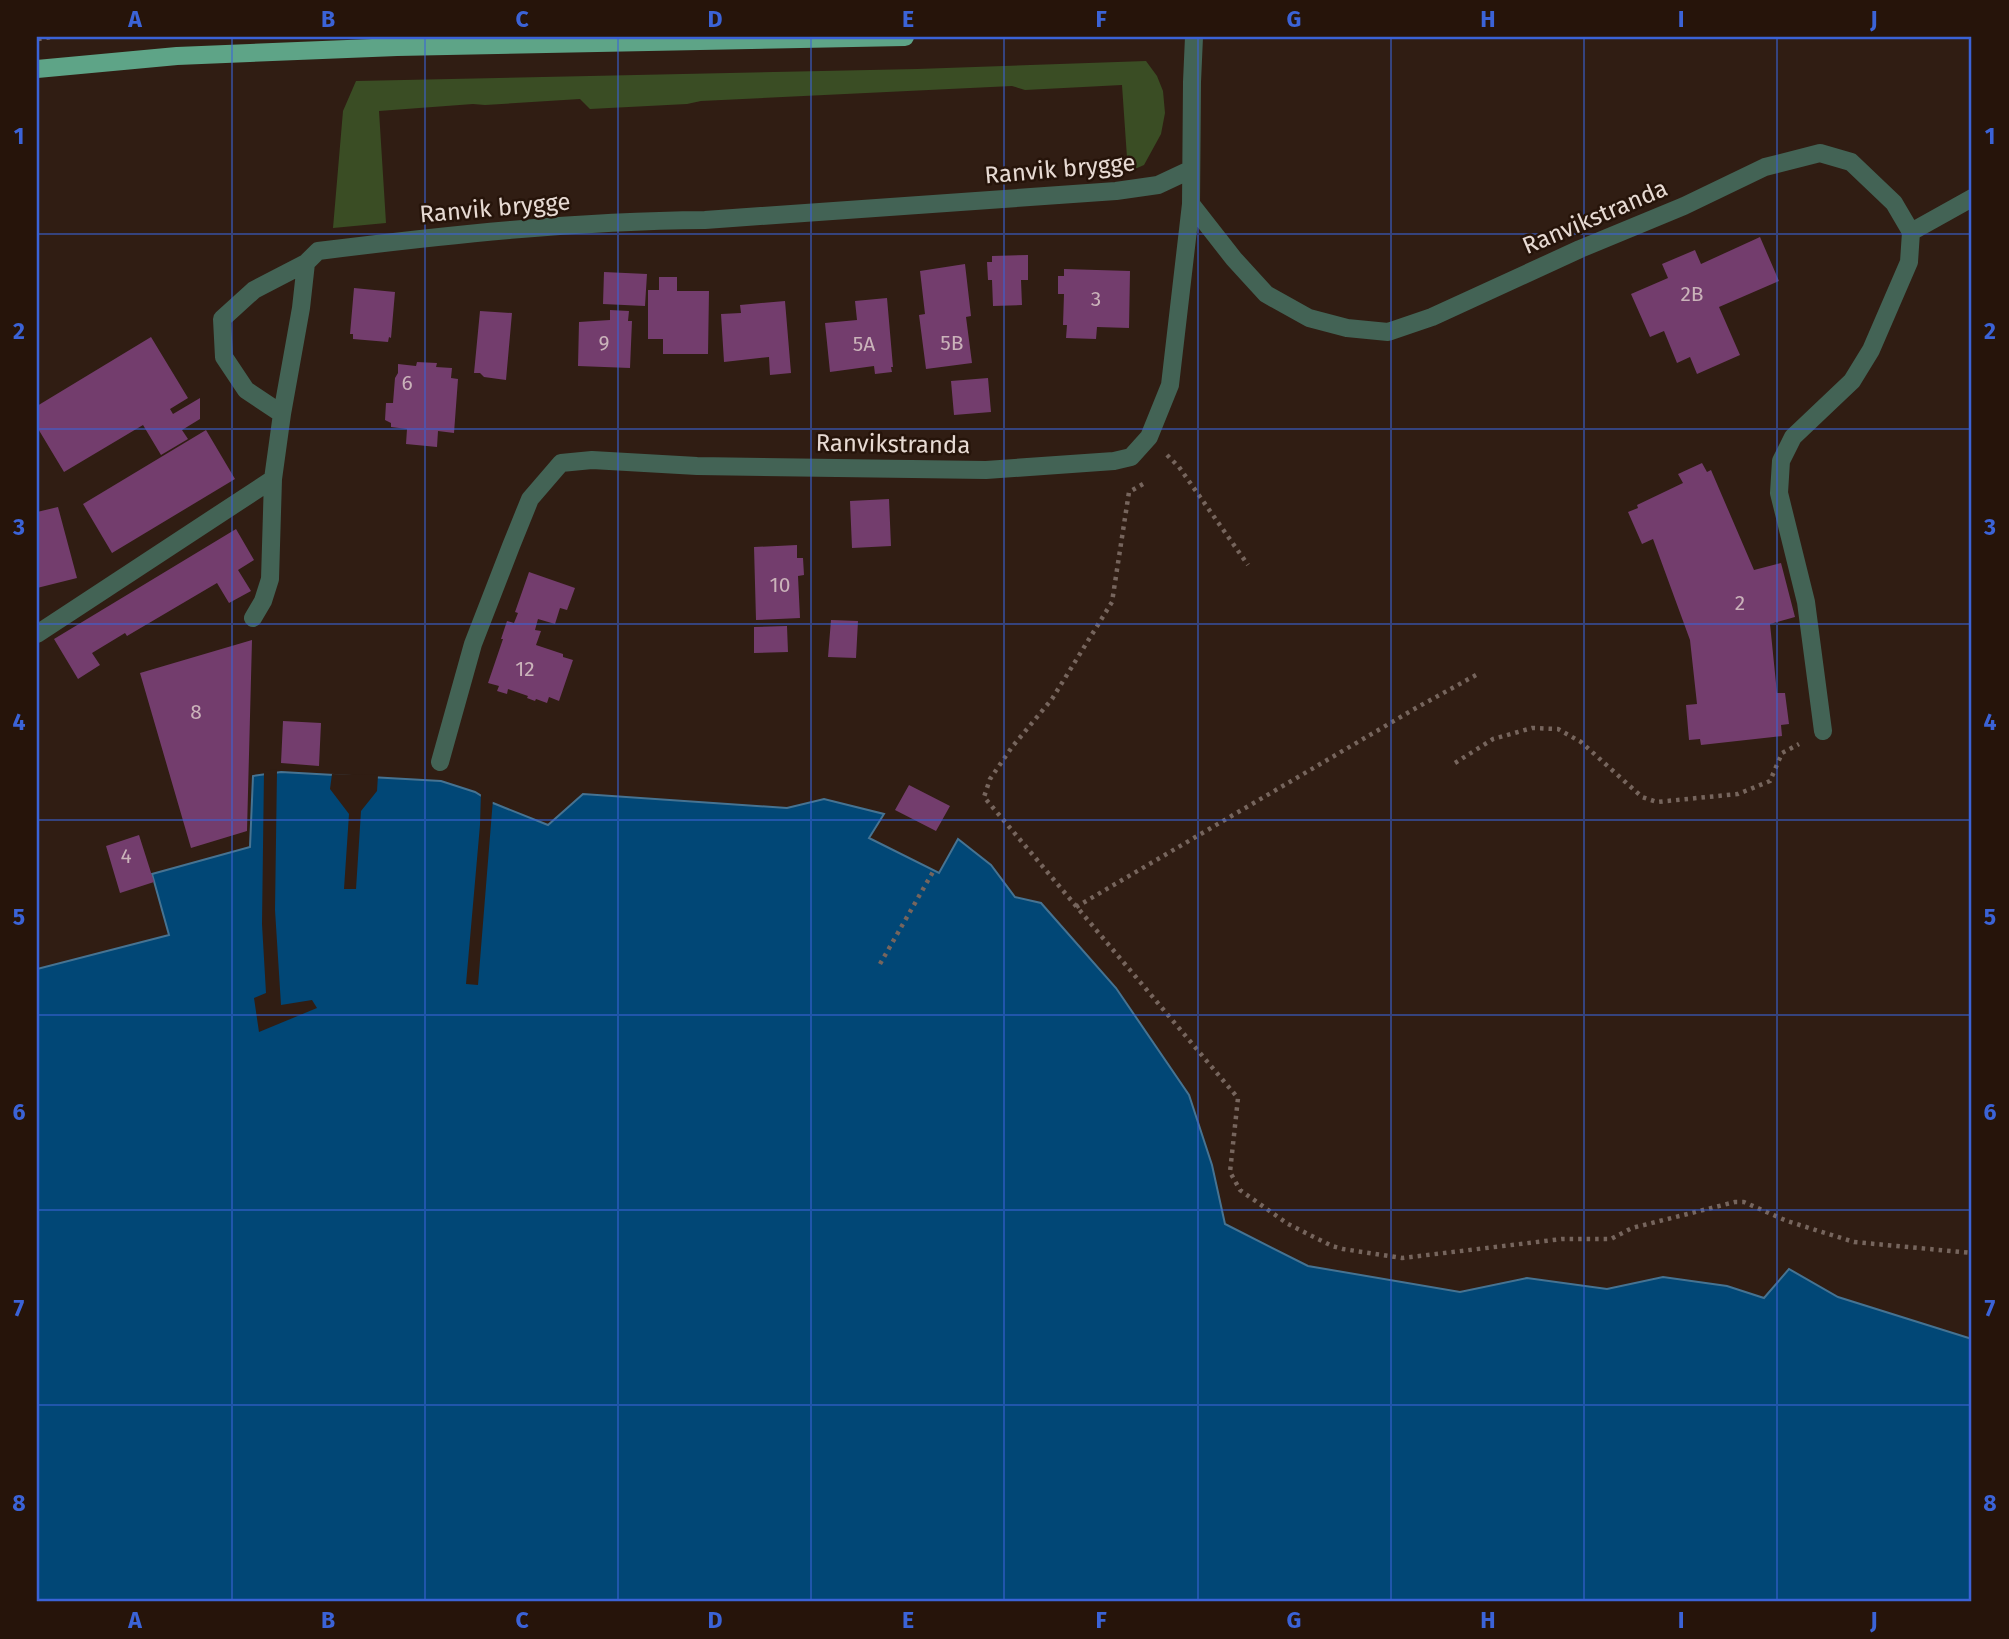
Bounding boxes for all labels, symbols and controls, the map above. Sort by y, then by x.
text: A [127,5,142,33]
text: B [321,5,335,33]
text: C [515,5,529,33]
text: D [708,5,723,33]
text: E [902,5,914,33]
text: F [1095,5,1107,33]
text: G [1287,5,1301,33]
text: H [1480,5,1496,33]
text: I [1678,5,1684,33]
text: J [1869,5,1878,33]
text: 1 [14,122,24,150]
text: 1 [1985,122,1995,150]
street label: Ranvik brygge [983,148,1137,190]
street label: Ranvikstranda [1518,174,1672,260]
street label: Ranvik brygge [418,187,572,229]
house number: 2B [1680,281,1704,307]
house number: 3 [1091,286,1101,312]
text: 2 [13,317,25,345]
text: 2 [1984,317,1996,345]
house number: 9 [598,330,610,356]
house number: 5B [940,330,964,356]
house number: 5A [853,331,875,357]
house number: 6 [401,370,413,396]
street label: Ranvikstranda [815,429,971,459]
text: 3 [12,513,25,541]
text: 3 [1983,513,1996,541]
house number: 10 [770,572,790,598]
house number: 2 [1735,590,1745,616]
house number: 12 [515,656,535,682]
house number: 8 [190,699,202,725]
text: 4 [13,708,26,736]
text: 4 [1984,708,1997,736]
house number: 4 [120,843,132,869]
text: 5 [13,903,25,931]
text: 5 [1984,903,1996,931]
text: 6 [13,1098,26,1126]
text: 6 [1984,1098,1997,1126]
text: 7 [14,1294,25,1322]
text: 7 [1985,1294,1996,1322]
text: 8 [12,1489,26,1517]
text: 8 [1983,1489,1997,1517]
text: A [127,1606,142,1634]
text: B [321,1606,335,1634]
text: C [515,1606,529,1634]
text: D [708,1606,723,1634]
text: E [902,1606,914,1634]
text: F [1095,1606,1107,1634]
text: G [1287,1606,1301,1634]
text: H [1480,1606,1496,1634]
text: I [1678,1606,1684,1634]
text: J [1869,1606,1878,1634]

